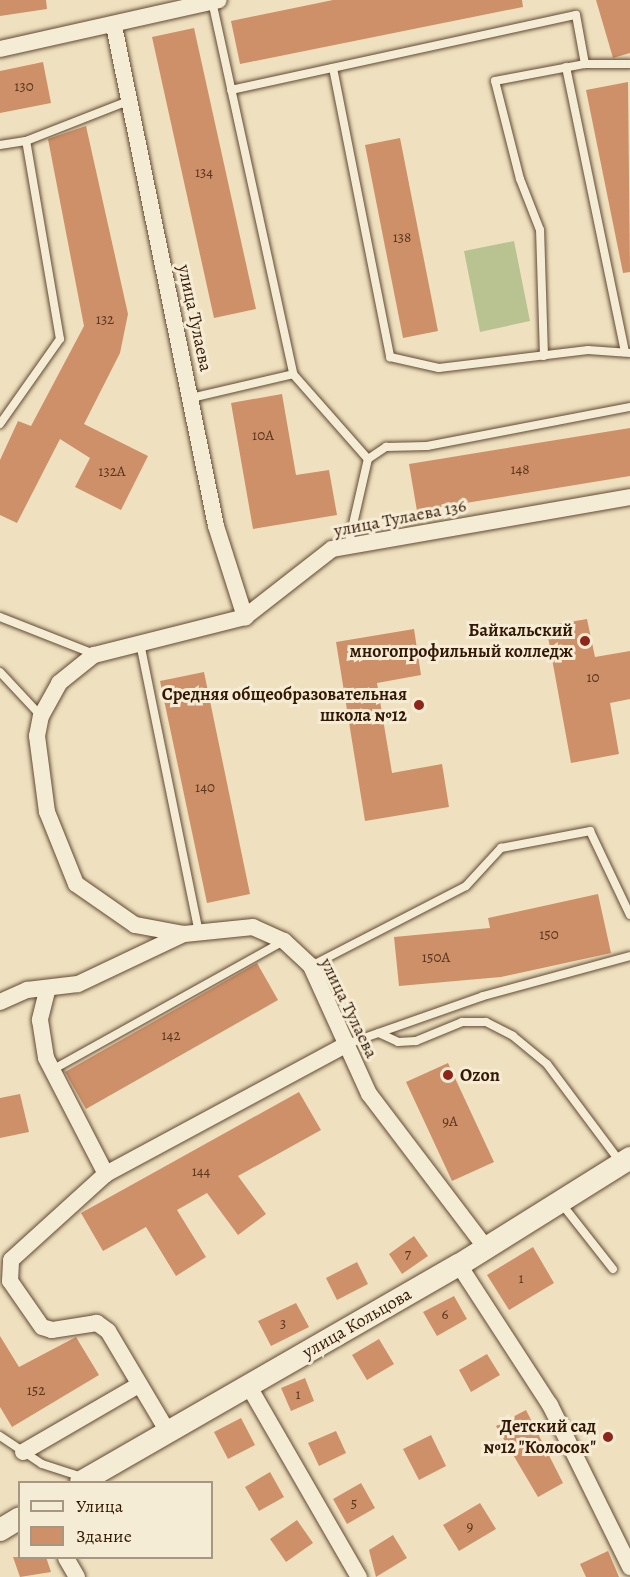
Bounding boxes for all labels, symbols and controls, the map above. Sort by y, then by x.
house number: 130 [14,78,34,96]
house number: 134 [195,164,213,182]
house number: 138 [393,229,411,247]
street label: улица Тулаева [173,262,217,374]
house number: 132 [96,311,114,329]
house number: 10А [252,427,274,445]
house number: 148 [510,461,530,479]
house number: 132А [98,463,126,481]
street label: улица Тулаева 136 [332,495,468,541]
place label: Байкальский многопрофильный колледж [350,620,573,662]
marker: Байкальский многопрофильный колледж [578,634,592,648]
house number: 10 [586,669,600,687]
place label: Средняя общеобразовательная школа №12 [162,684,407,726]
marker: Средняя общеобразовательная школа №12 [412,698,426,712]
house number: 140 [195,779,215,797]
house number: 150 [539,926,559,944]
house number: 150А [422,949,450,967]
street label: улица Тулаева [315,954,383,1062]
house number: 142 [161,1027,181,1045]
place label: Ozon [460,1064,500,1086]
marker: Ozon [441,1068,455,1082]
house number: 9А [442,1113,458,1131]
house number: 144 [192,1163,210,1181]
house number: 7 [405,1246,411,1264]
house number: 1 [518,1270,524,1288]
street label: улица Кольцова [299,1283,415,1363]
house number: 6 [442,1306,448,1324]
house number: 3 [280,1315,286,1333]
house number: 152 [27,1382,45,1400]
house number: 1 [295,1386,301,1404]
place label: Детский сад №12 "Колосок" [483,1416,596,1458]
marker: Детский сад №12 "Колосок" [601,1430,615,1444]
legend [18,1481,213,1559]
text: Улица [76,1494,123,1518]
house number: 5 [351,1495,357,1513]
house number: 9 [467,1518,473,1536]
text: Здание [76,1524,132,1548]

